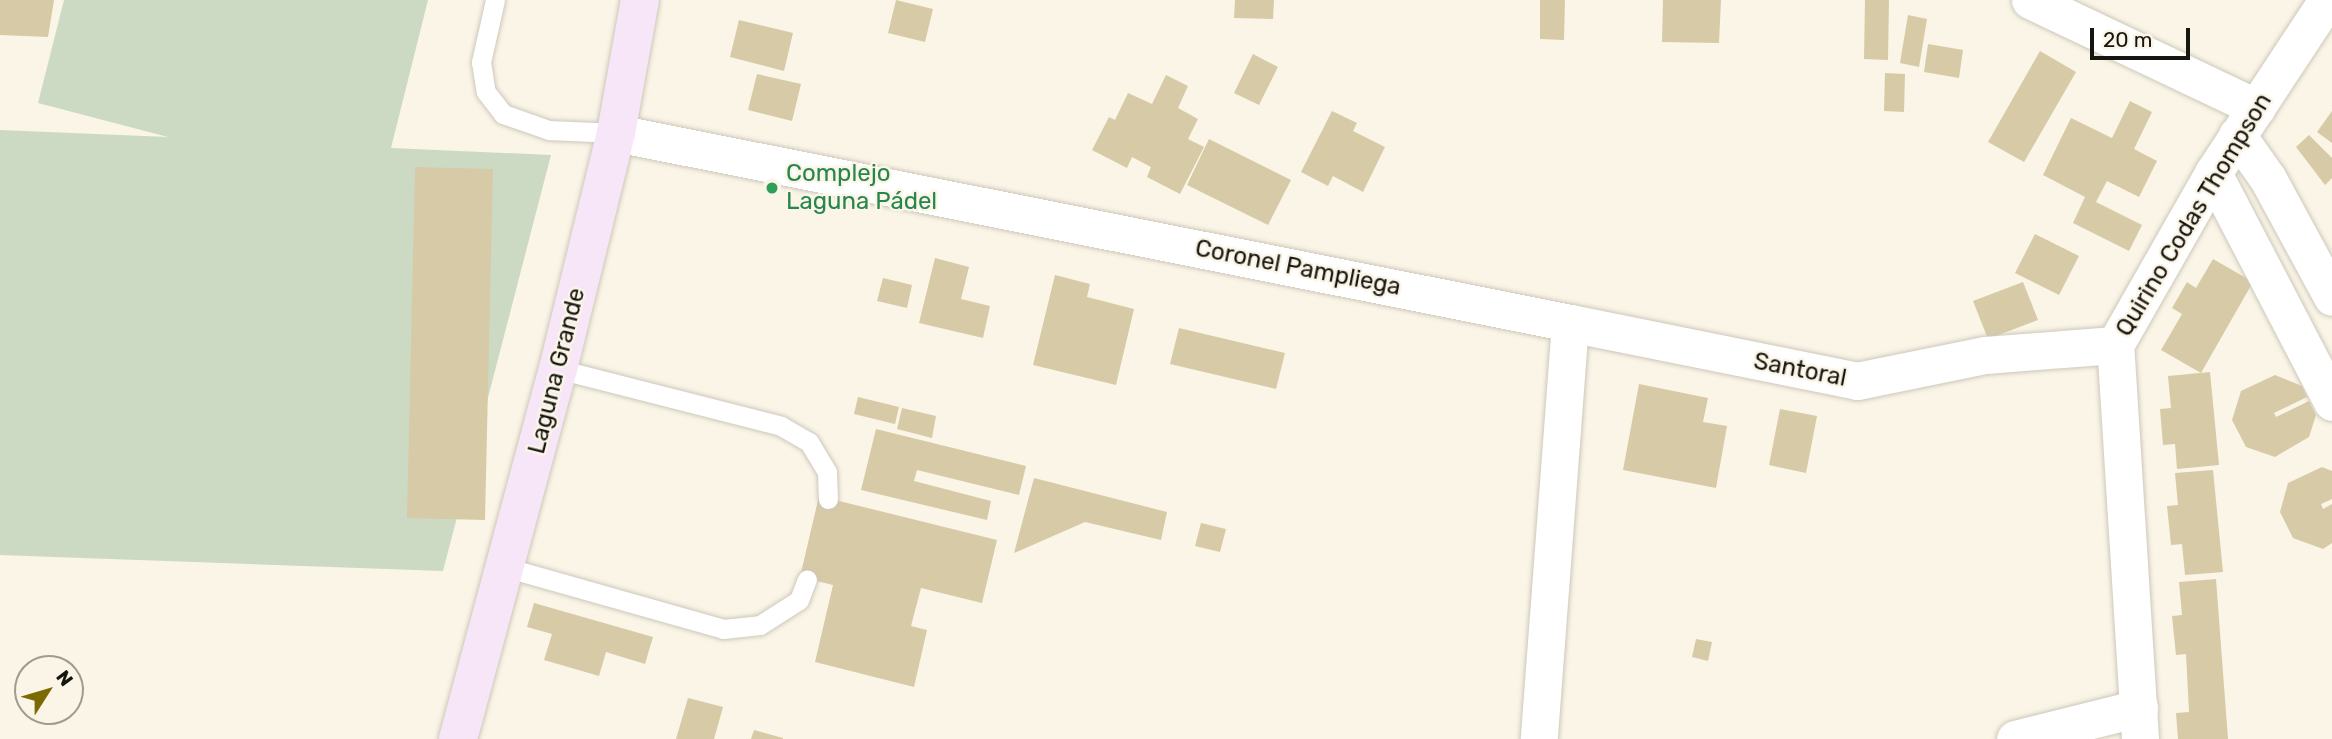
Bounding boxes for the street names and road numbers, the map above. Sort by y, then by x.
street label: Quirino Codas Thompson [2110,88,2278,342]
street label: Coronel Pampliega [1193,234,1403,302]
street label: Laguna Grande [522,285,592,457]
street label: Santoral [1751,347,1849,393]

